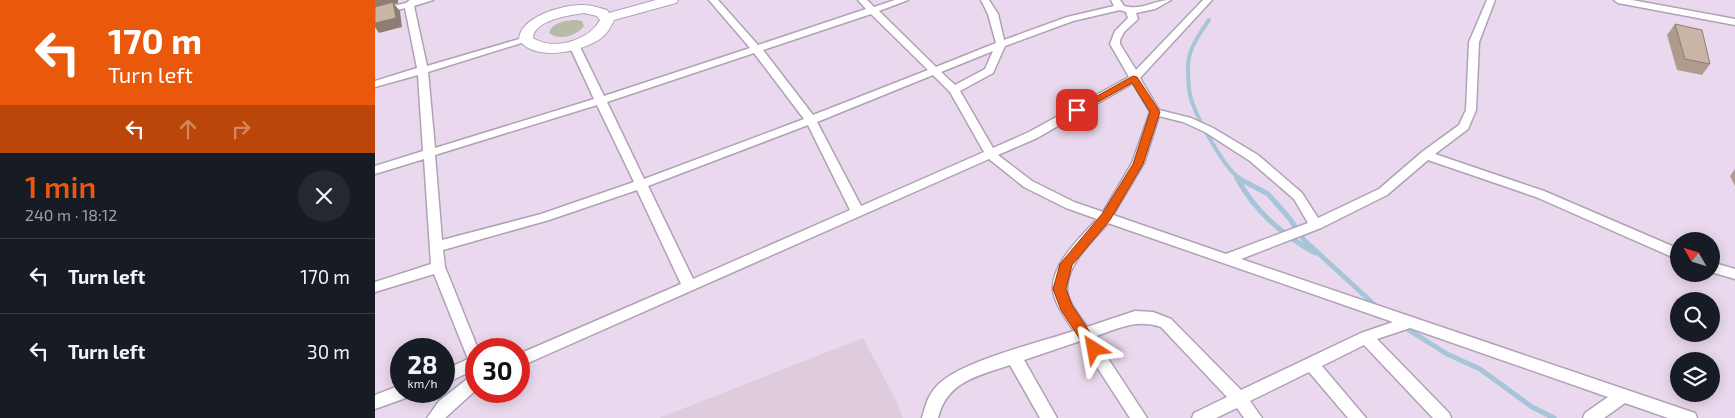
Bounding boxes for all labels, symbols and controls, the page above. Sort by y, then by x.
text: 170 m [108,19,202,61]
icon: left [25,20,90,85]
text: Turn left [108,61,193,87]
pin [1056,89,1098,131]
icon: arrive [1063,96,1091,124]
icon: left [121,115,149,143]
icon: ahead [174,115,202,143]
icon: right [227,115,255,143]
text: 1 min [25,168,96,204]
button: close [298,170,350,222]
text: 240 m · 18:12 [25,205,117,224]
north arrow [1670,232,1720,282]
map controls [1670,232,1720,402]
icon: left [25,262,53,290]
text: Turn left [68,265,145,288]
text: 170 m [300,265,350,288]
button: search [1670,292,1720,342]
position arrow [1067,322,1119,374]
icon: left [25,337,53,365]
speed limit sign: 30 [465,338,530,403]
text: Turn left [68,340,145,363]
text: 30 m [307,340,350,363]
text: 28 [407,349,438,379]
button: layers [1670,352,1720,402]
text: km/h [408,376,437,390]

